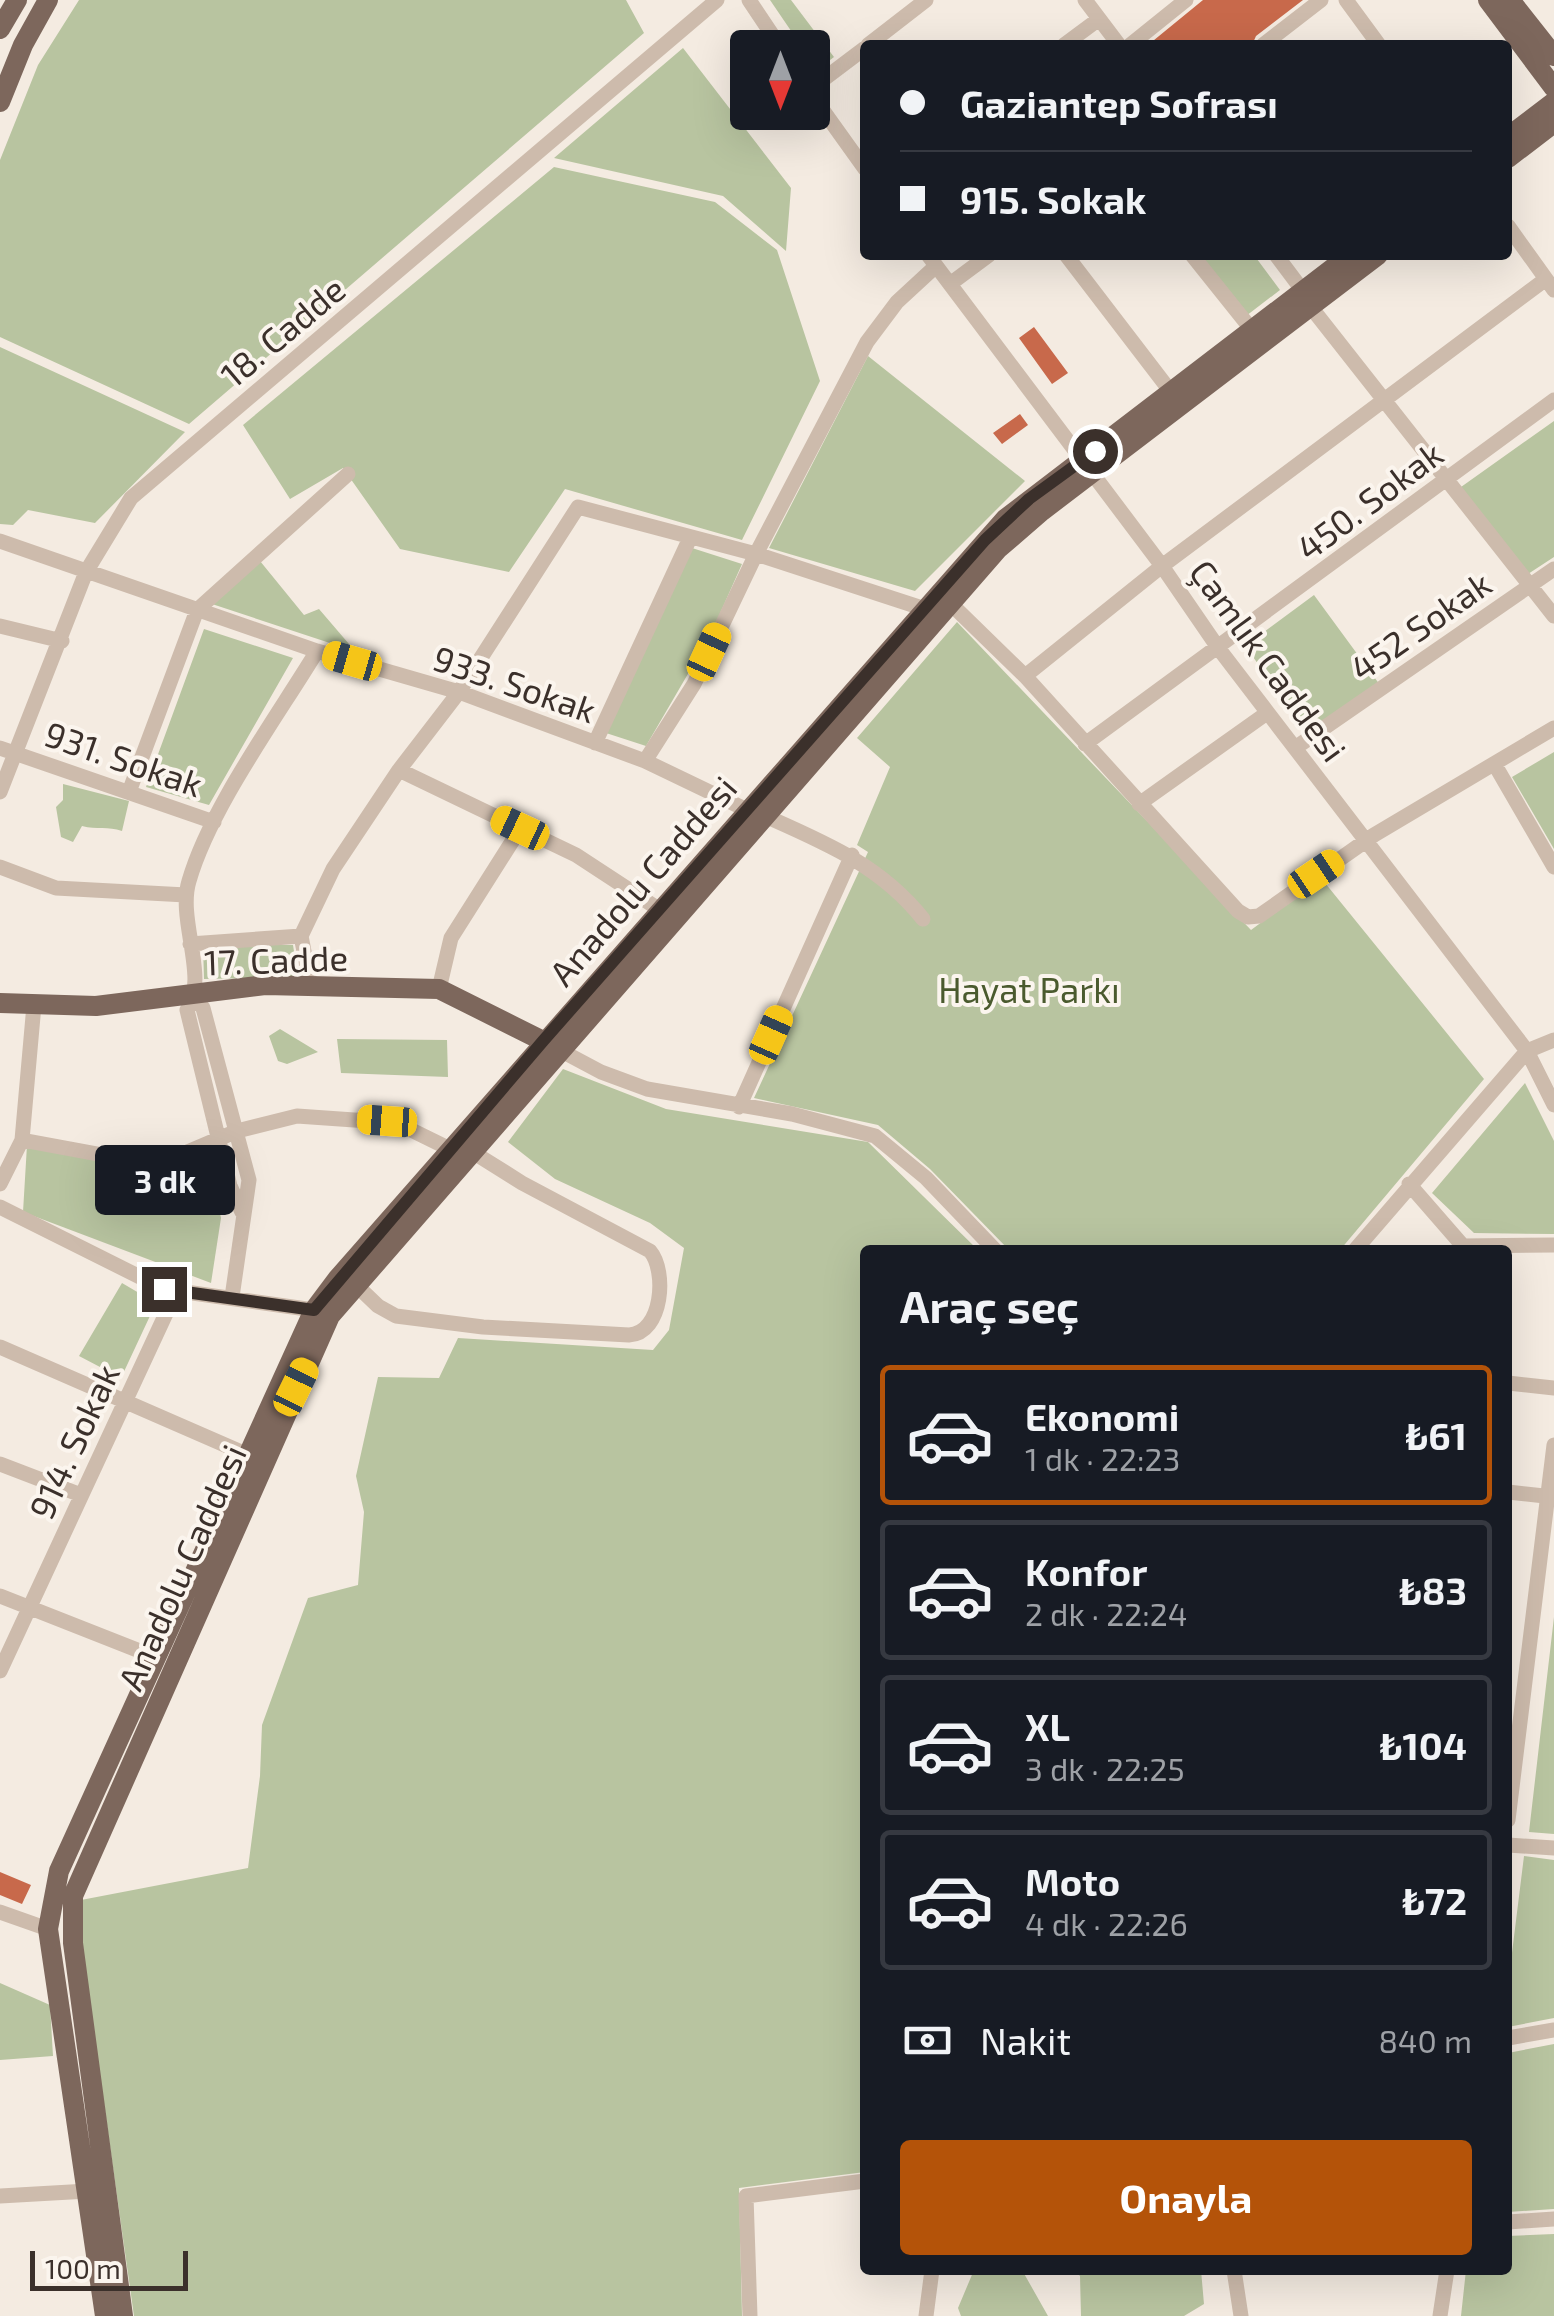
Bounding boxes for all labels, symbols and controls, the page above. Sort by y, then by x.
north arrow [730,30,830,130]
map controls [730,30,830,130]
text: Gaziantep Sofrası [960,80,1278,126]
text: 915. Sokak [960,176,1146,222]
street label: 18. Cadde [211,267,353,395]
route start [1073,429,1118,474]
street label: 450. Sokak [1288,431,1450,568]
street label: Çamlık Caddesi [1180,551,1356,770]
street label: 452 Sokak [1342,561,1499,689]
car [683,618,735,686]
street label: 933. Sokak [428,636,602,730]
car [319,638,385,684]
street label: 931. Sokak [40,712,208,805]
street label: Anadolu Caddesi [540,767,744,993]
car [486,802,554,854]
car [1283,845,1349,903]
street label: 17. Cadde [203,935,349,983]
park label: Hayat Parkı [938,968,1120,1010]
car [745,1001,797,1069]
car [356,1104,418,1138]
callout: 3 dk [94,1144,234,1214]
text: 3 dk [134,1161,196,1199]
route end [142,1267,187,1312]
text: Araç seç [900,1278,1079,1332]
car [269,1353,323,1421]
street label: 914. Sokak [19,1357,127,1525]
icon: car [905,1390,995,1480]
text: Ekonomi [1025,1393,1179,1439]
text: ₺61 [1406,1412,1467,1458]
street label: Anadolu Caddesi [108,1438,254,1696]
text: 1 dk · 22:23 [1025,1439,1180,1477]
icon: car [905,1545,995,1635]
text: Konfor [1025,1548,1147,1594]
text: ₺83 [1399,1567,1467,1613]
text: 2 dk · 22:24 [1025,1594,1187,1632]
icon: car [905,1700,995,1790]
text: XL [1025,1703,1070,1749]
text: ₺104 [1380,1722,1467,1768]
text: 3 dk · 22:25 [1025,1749,1185,1787]
icon: car [905,1855,995,1945]
text: Moto [1025,1858,1120,1904]
text: ₺72 [1402,1877,1467,1923]
text: 4 dk · 22:26 [1025,1904,1188,1942]
icon: cash [900,2013,955,2068]
text: Nakit [980,2017,1071,2063]
text: 840 m [1378,2021,1472,2059]
button: Onayla [900,2140,1472,2255]
scale bar [30,2246,188,2290]
text: 100 m [45,2251,121,2285]

